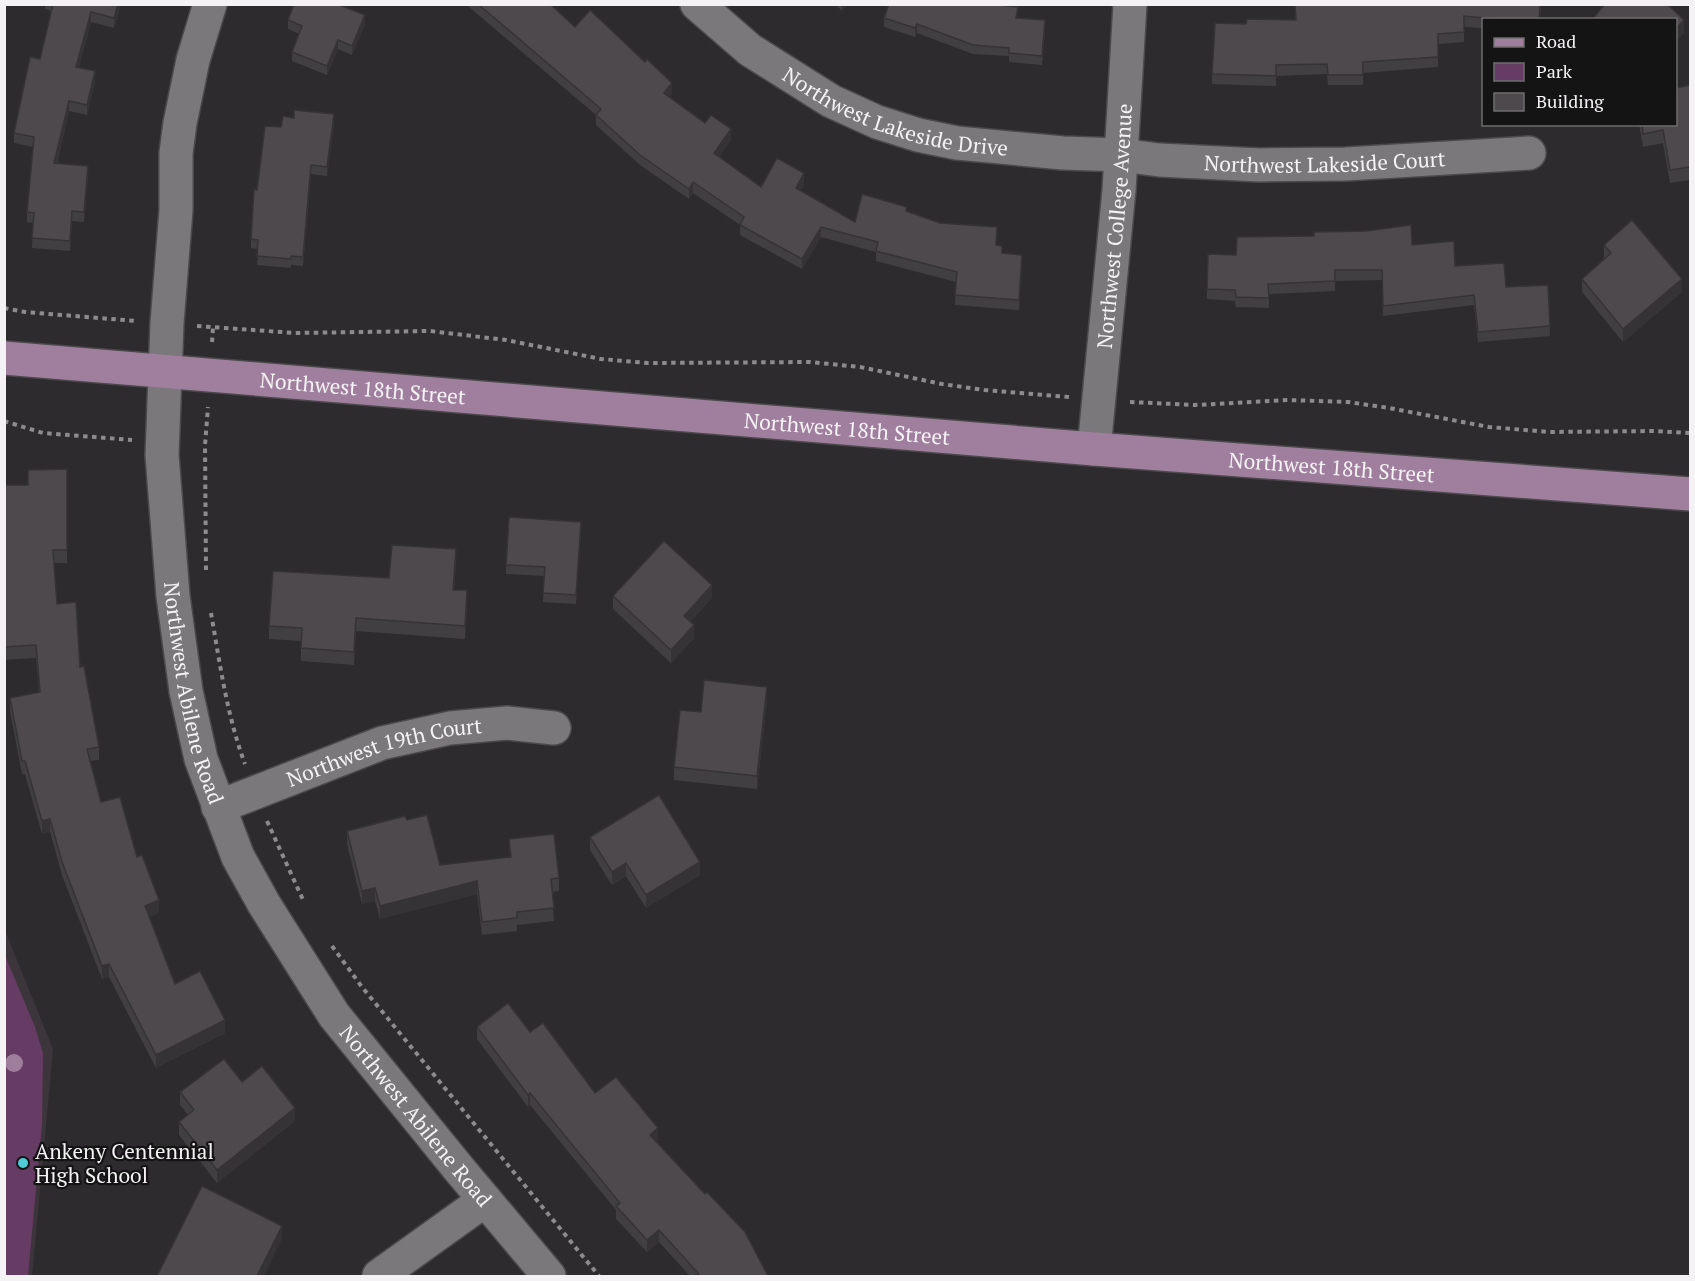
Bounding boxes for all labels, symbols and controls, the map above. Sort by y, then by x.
legend [1482,18,1677,126]
text: Road [1536,29,1576,53]
text: Park [1536,59,1573,83]
street label: Northwest Lakeside Drive [777,60,1009,162]
text: Building [1536,89,1604,113]
street label: Northwest College Avenue [1090,103,1138,350]
street label: Northwest Lakeside Court [1203,144,1446,179]
street label: Northwest 18th Street [259,365,467,411]
street label: Northwest 18th Street [743,406,951,451]
street label: Northwest 18th Street [1227,445,1436,489]
street label: Northwest Abilene Road [158,581,231,808]
street label: Northwest 19th Court [282,711,483,793]
street label: Northwest Abilene Road [334,1019,499,1212]
place label: Ankeny Centennial High School [35,1137,214,1189]
marker: Ankeny Centennial High School [16,1156,30,1170]

